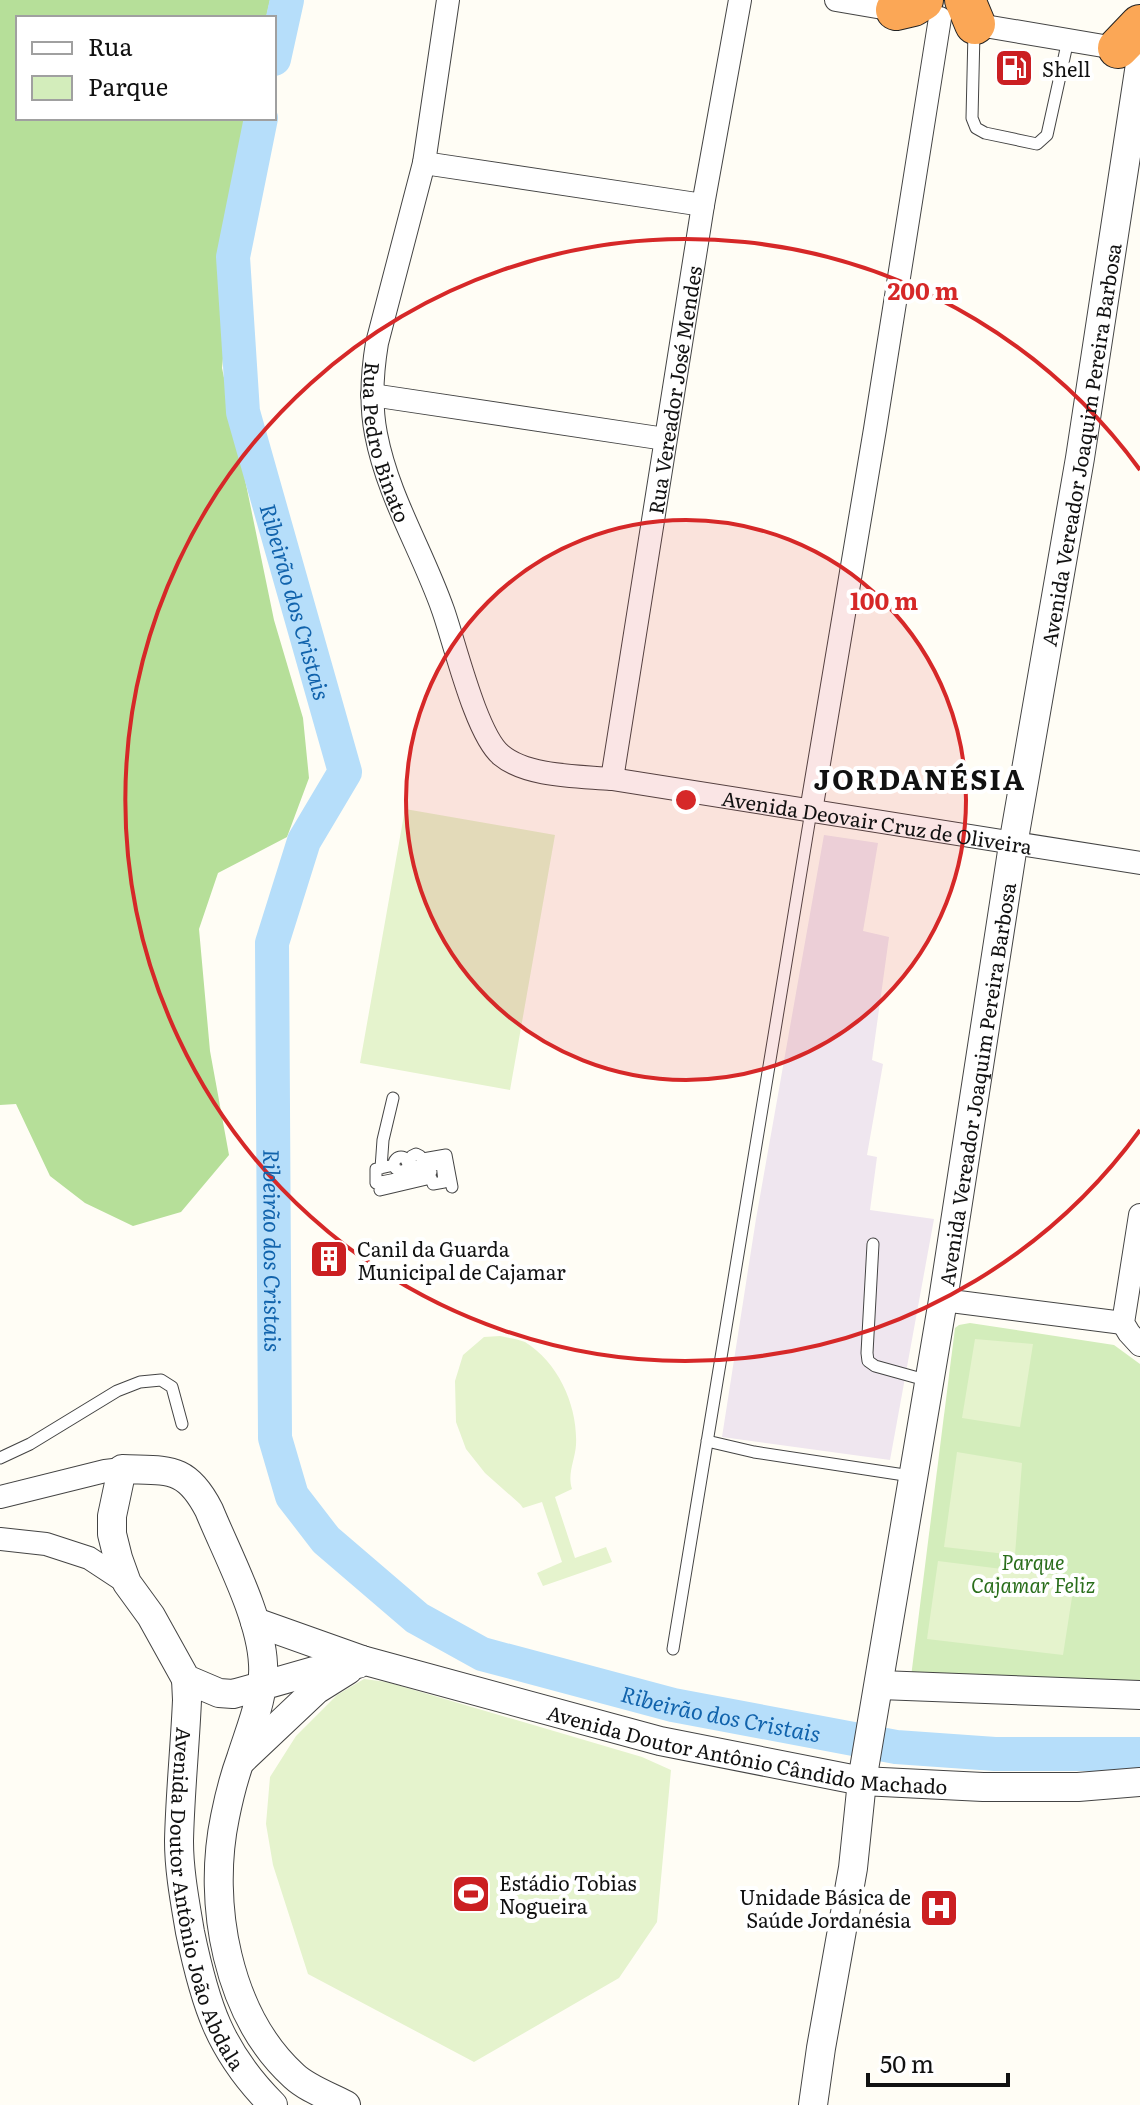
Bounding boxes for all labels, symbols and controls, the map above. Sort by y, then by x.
legend [16,16,276,120]
text: Rua [88,28,133,63]
fuel station icon: Shell [993,47,1035,89]
place label: Shell [1042,53,1091,83]
text: Parque [88,68,168,103]
street label: Avenida Vereador Joaquim Pereira Barbosa [1033,241,1128,649]
street label: Rua Vereador José Mendes [639,264,708,516]
text: 200 m [887,272,959,307]
street label: Rua Pedro Binato [357,361,419,527]
water label: Ribeirão dos Cristais [253,499,340,704]
text: 100 m [850,582,918,617]
district label: JORDANÉSIA [814,757,1026,799]
street label: Avenida Deovair Cruz de Oliveira [720,782,1035,861]
centre of rings [672,786,700,814]
street label: Avenida Vereador Joaquim Pereira Barbosa [930,880,1022,1288]
water label: Ribeirão dos Cristais [257,1149,291,1352]
place label: Canil da Guarda Municipal de Cajamar [357,1233,566,1286]
building icon: Canil da Guarda Municipal de Cajamar [308,1238,350,1280]
park label: Parque Cajamar Feliz [971,1546,1095,1599]
water label: Ribeirão dos Cristais [618,1675,824,1749]
street label: Avenida Doutor Antônio Cândido Machado [544,1696,948,1800]
street label: Avenida Doutor Antônio João Abdala [164,1726,253,2076]
place label: Estádio Tobias Nogueira [499,1867,637,1920]
sports icon: Estádio Tobias Nogueira [450,1873,492,1915]
place label: Unidade Básica de Saúde Jordanésia [739,1881,911,1934]
hospital icon: Unidade Básica de Saúde Jordanésia [918,1887,960,1929]
scale bar [868,2037,1008,2087]
text: 50 m [880,2045,934,2080]

